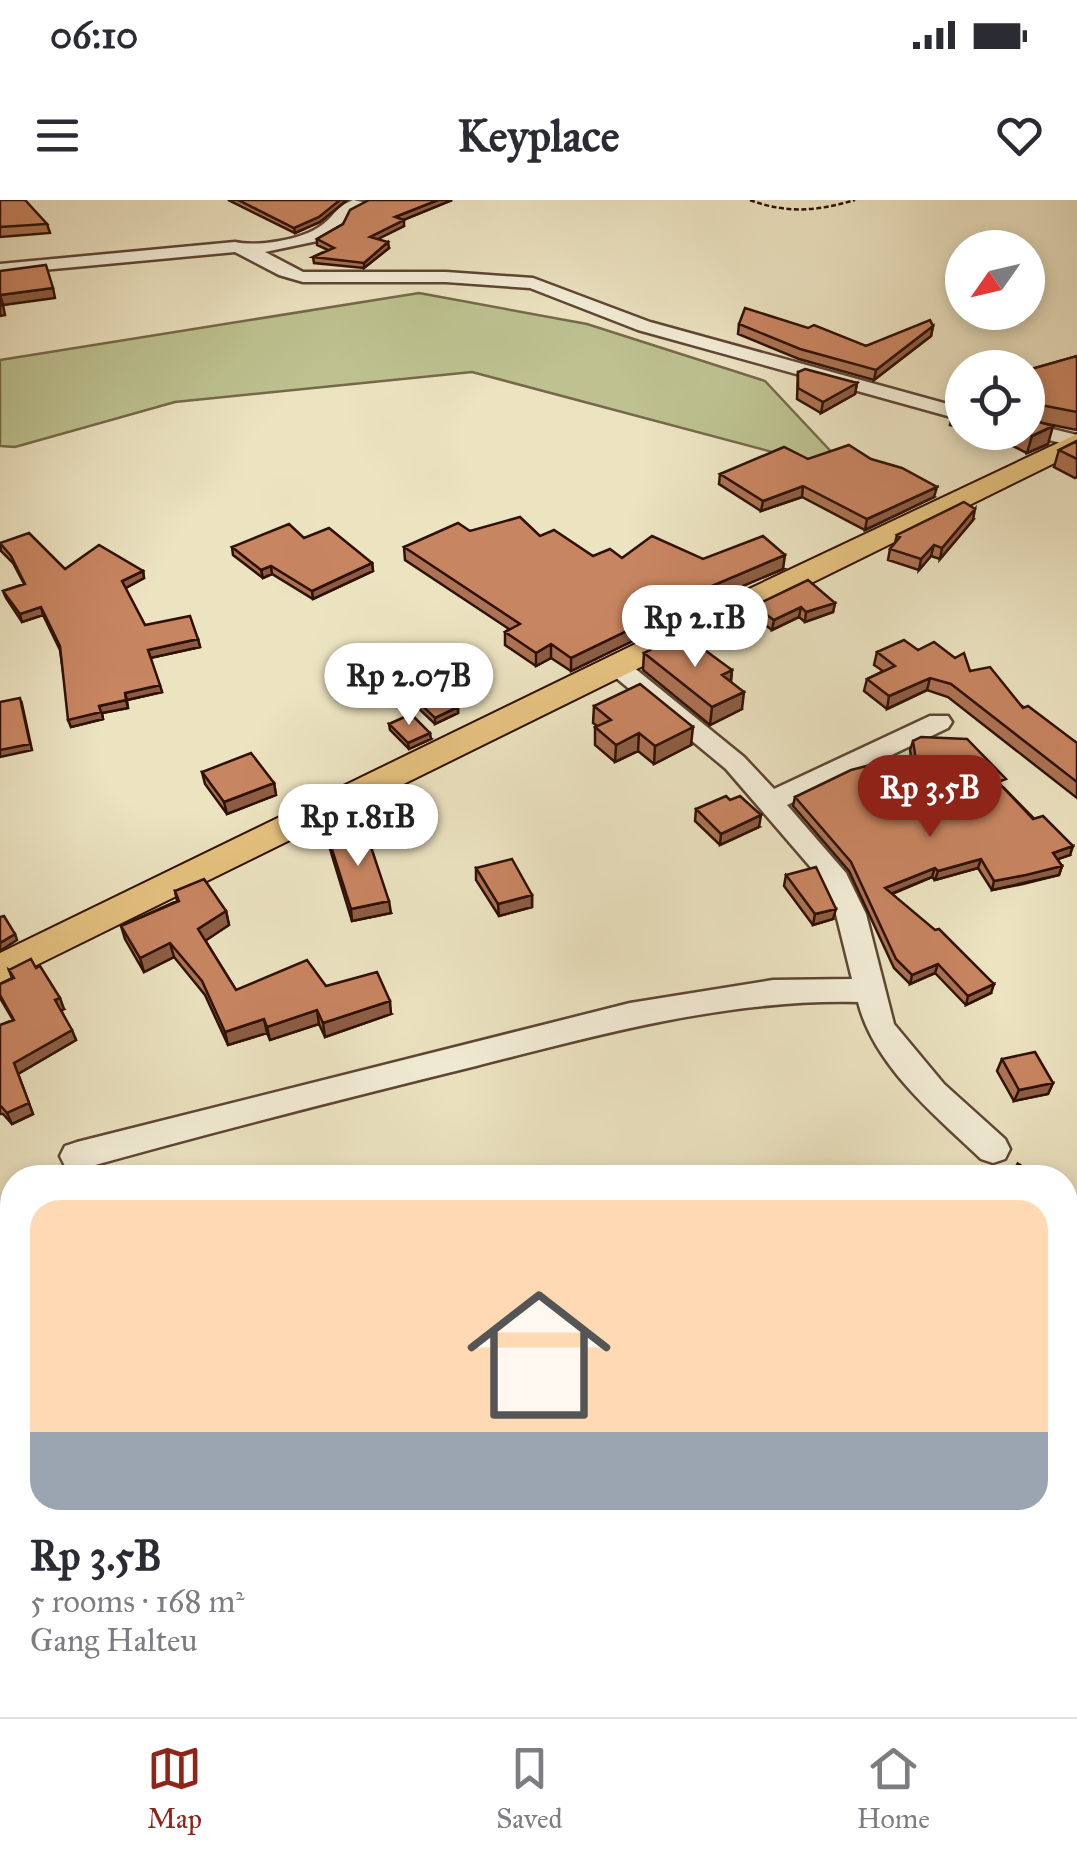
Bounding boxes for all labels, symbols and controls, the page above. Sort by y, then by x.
text: 06:10 [50,12,138,58]
icon: menu [30,108,85,163]
text: Keyplace [457,108,620,163]
icon: heart [992,108,1047,163]
north arrow [945,230,1045,330]
map controls [945,230,1045,450]
button: locate [945,350,1045,450]
pin: Rp 2.1B [603,585,787,670]
text: Rp 2.1B [644,598,746,637]
pin: Rp 2.07B [306,643,512,728]
text: Rp 2.07B [346,656,472,695]
pin: Rp 3.5B [838,755,1022,840]
text: Rp 3.5B [880,768,980,807]
pin: Rp 1.81B [255,784,461,869]
text: Rp 1.81B [300,797,416,836]
icon: home [449,1265,629,1445]
text: Rp 3.5B [30,1530,162,1582]
text: 5 rooms · 168 m² [30,1582,245,1621]
text: Gang Halteu [30,1621,197,1660]
tab: Map [147,1741,202,1836]
tab: Saved [496,1741,563,1836]
tab: Home [857,1741,930,1836]

